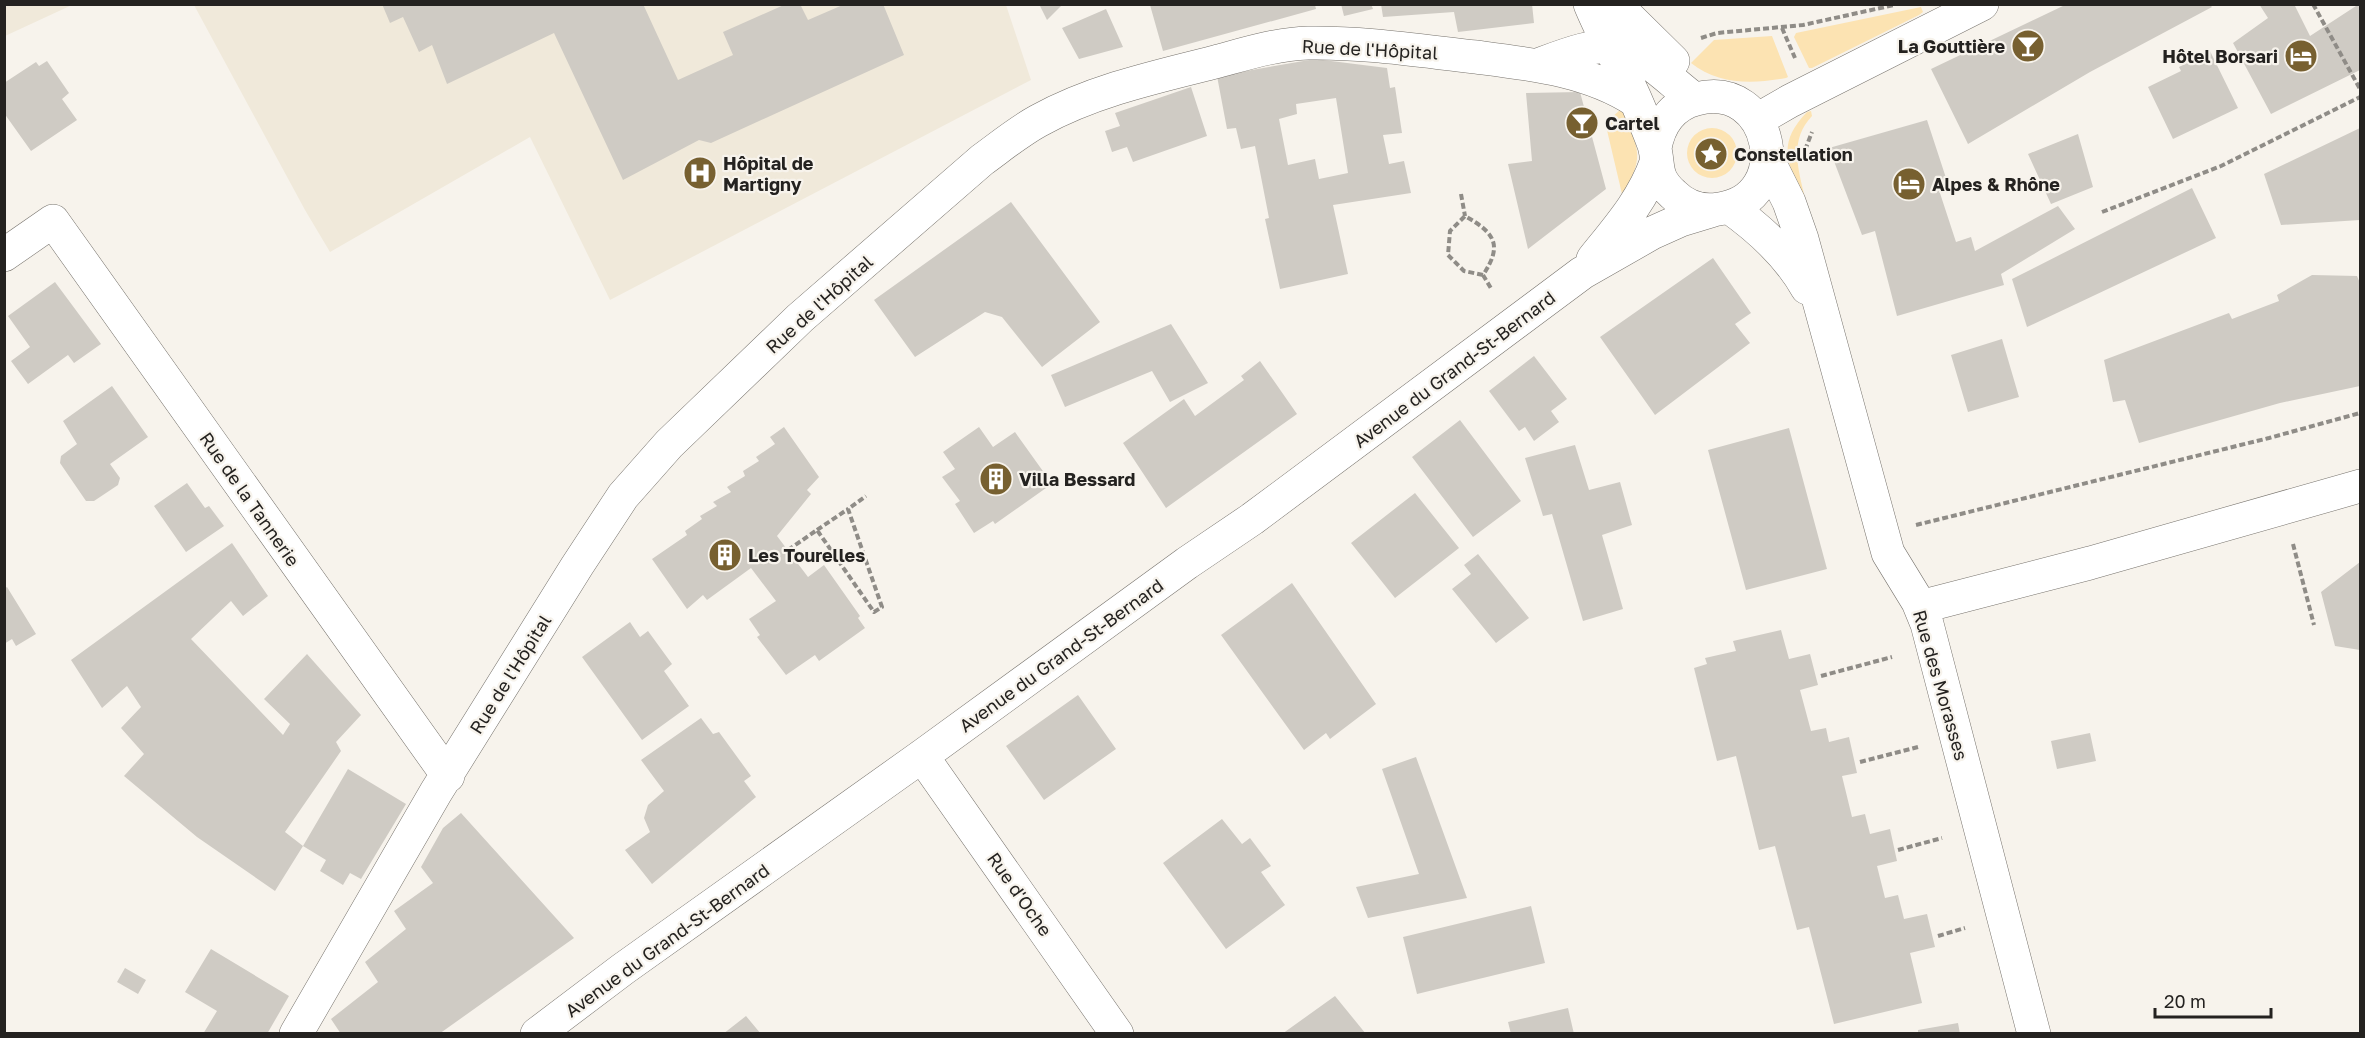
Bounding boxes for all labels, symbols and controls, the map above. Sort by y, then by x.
bar icon: La Gouttière [2010,28,2046,64]
street label: Rue de l'Hôpital [1301,34,1439,64]
place label: La Gouttière [1898,35,2005,57]
hotel icon: Hôtel Borsari [2283,38,2319,74]
place label: Hôtel Borsari [2162,45,2278,67]
bar icon: Cartel [1564,105,1600,141]
place label: Cartel [1605,112,1659,134]
place icon: Constellation [1693,136,1729,172]
place label: Constellation [1734,143,1853,165]
place label: Hôpital de Martigny [723,152,814,195]
hospital icon: Hôpital de Martigny [682,155,718,191]
hotel icon: Alpes & Rhône [1891,166,1927,202]
place label: Alpes & Rhône [1932,173,2060,195]
street label: Rue de l'Hôpital [761,250,877,358]
street label: Avenue du Grand-St-Bernard [1349,286,1559,452]
street label: Rue de la Tannerie [195,428,305,570]
building icon: Villa Bessard [978,461,1014,497]
place label: Villa Bessard [1019,468,1135,490]
building icon: Les Tourelles [707,537,743,573]
place label: Les Tourelles [748,544,865,566]
street label: Avenue du Grand-St-Bernard [955,574,1167,736]
street label: Rue des Morasses [1909,607,1973,763]
street label: Rue de l'Hôpital [465,610,556,738]
street label: Rue d'Oche [983,848,1057,940]
street label: Avenue du Grand-St-Bernard [561,859,773,1021]
scale bar [2155,981,2270,1019]
text: 20 m [2164,990,2206,1012]

